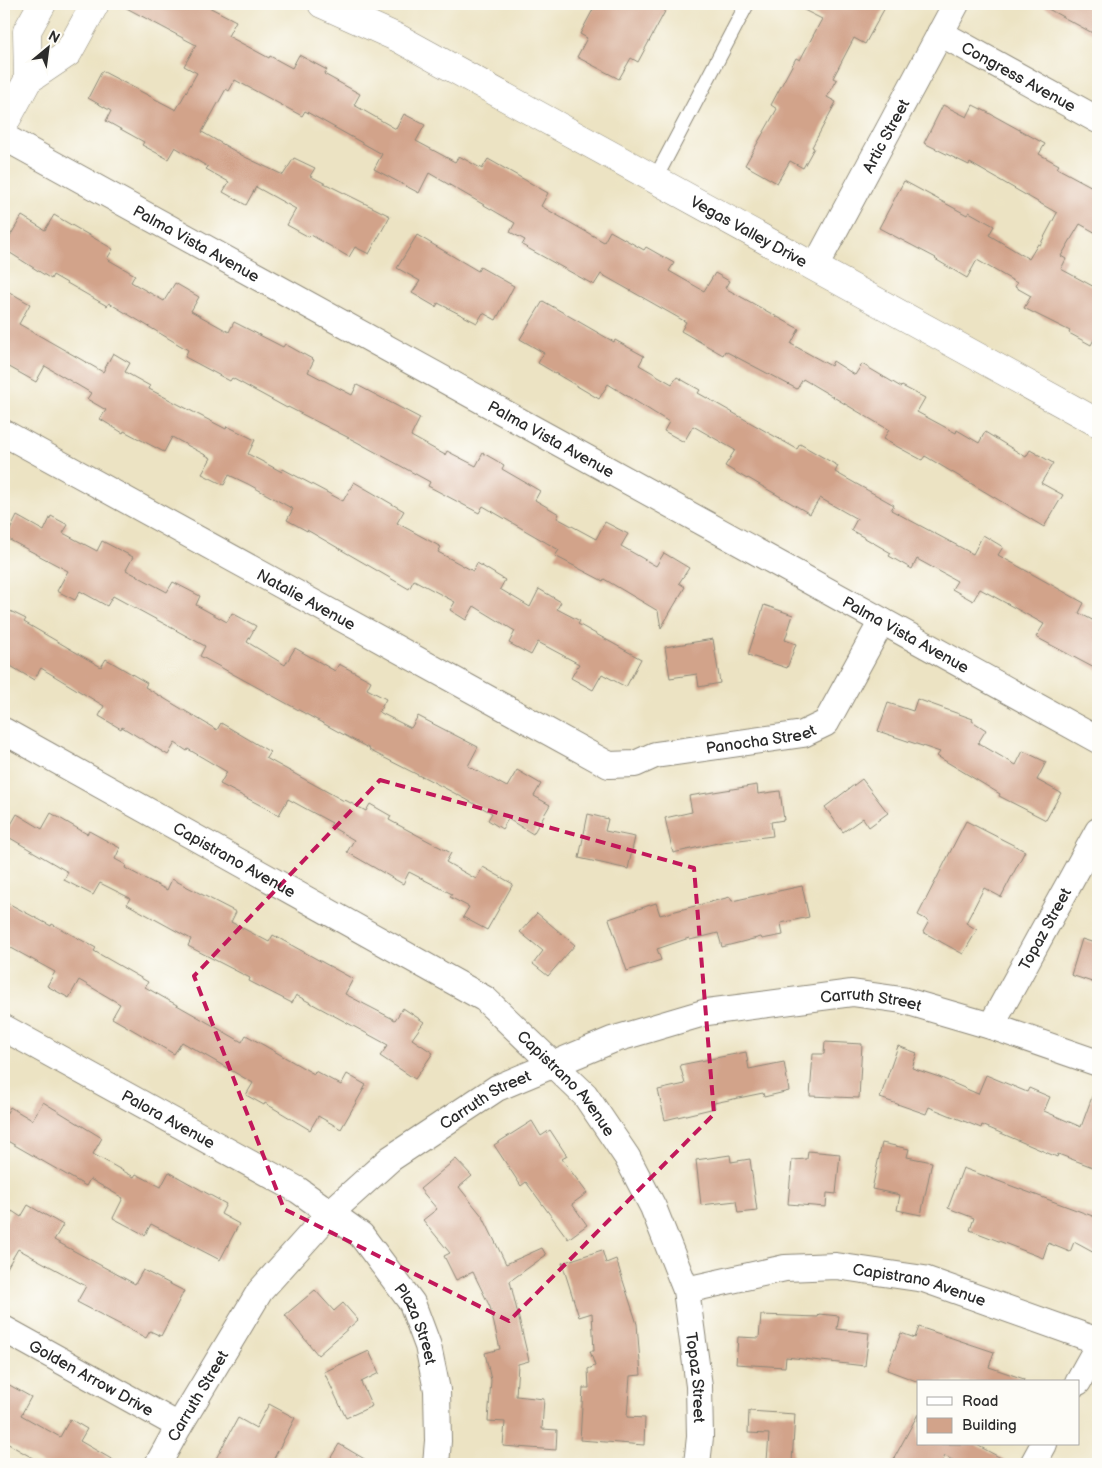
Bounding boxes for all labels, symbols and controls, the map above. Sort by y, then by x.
north arrow [22,22,72,72]
text: N [45,27,63,47]
street label: Congress Avenue [958,39,1079,117]
street label: Artic Street [859,96,914,177]
street label: Vegas Valley Drive [687,193,811,272]
street label: Palma Vista Avenue [129,202,263,287]
street label: Palma Vista Avenue [484,398,618,483]
street label: Natalie Avenue [253,566,359,635]
street label: Palma Vista Avenue [839,593,972,678]
street label: Panocha Street [705,721,820,759]
street label: Capistrano Avenue [169,819,299,903]
street label: Topaz Street [1015,885,1076,974]
street label: Carruth Street [819,985,924,1016]
street label: Capistrano Avenue [513,1027,618,1141]
street label: Carruth Street [437,1067,534,1134]
street label: Palora Avenue [118,1087,218,1154]
street label: Capistrano Avenue [851,1261,989,1311]
street label: Plaza Street [390,1280,440,1366]
street label: Topaz Street [681,1331,708,1423]
street label: Golden Arrow Drive [25,1337,157,1421]
street label: Carruth Street [164,1347,233,1445]
legend [917,1380,1080,1446]
text: Road [962,1392,998,1411]
text: Building [962,1416,1017,1435]

